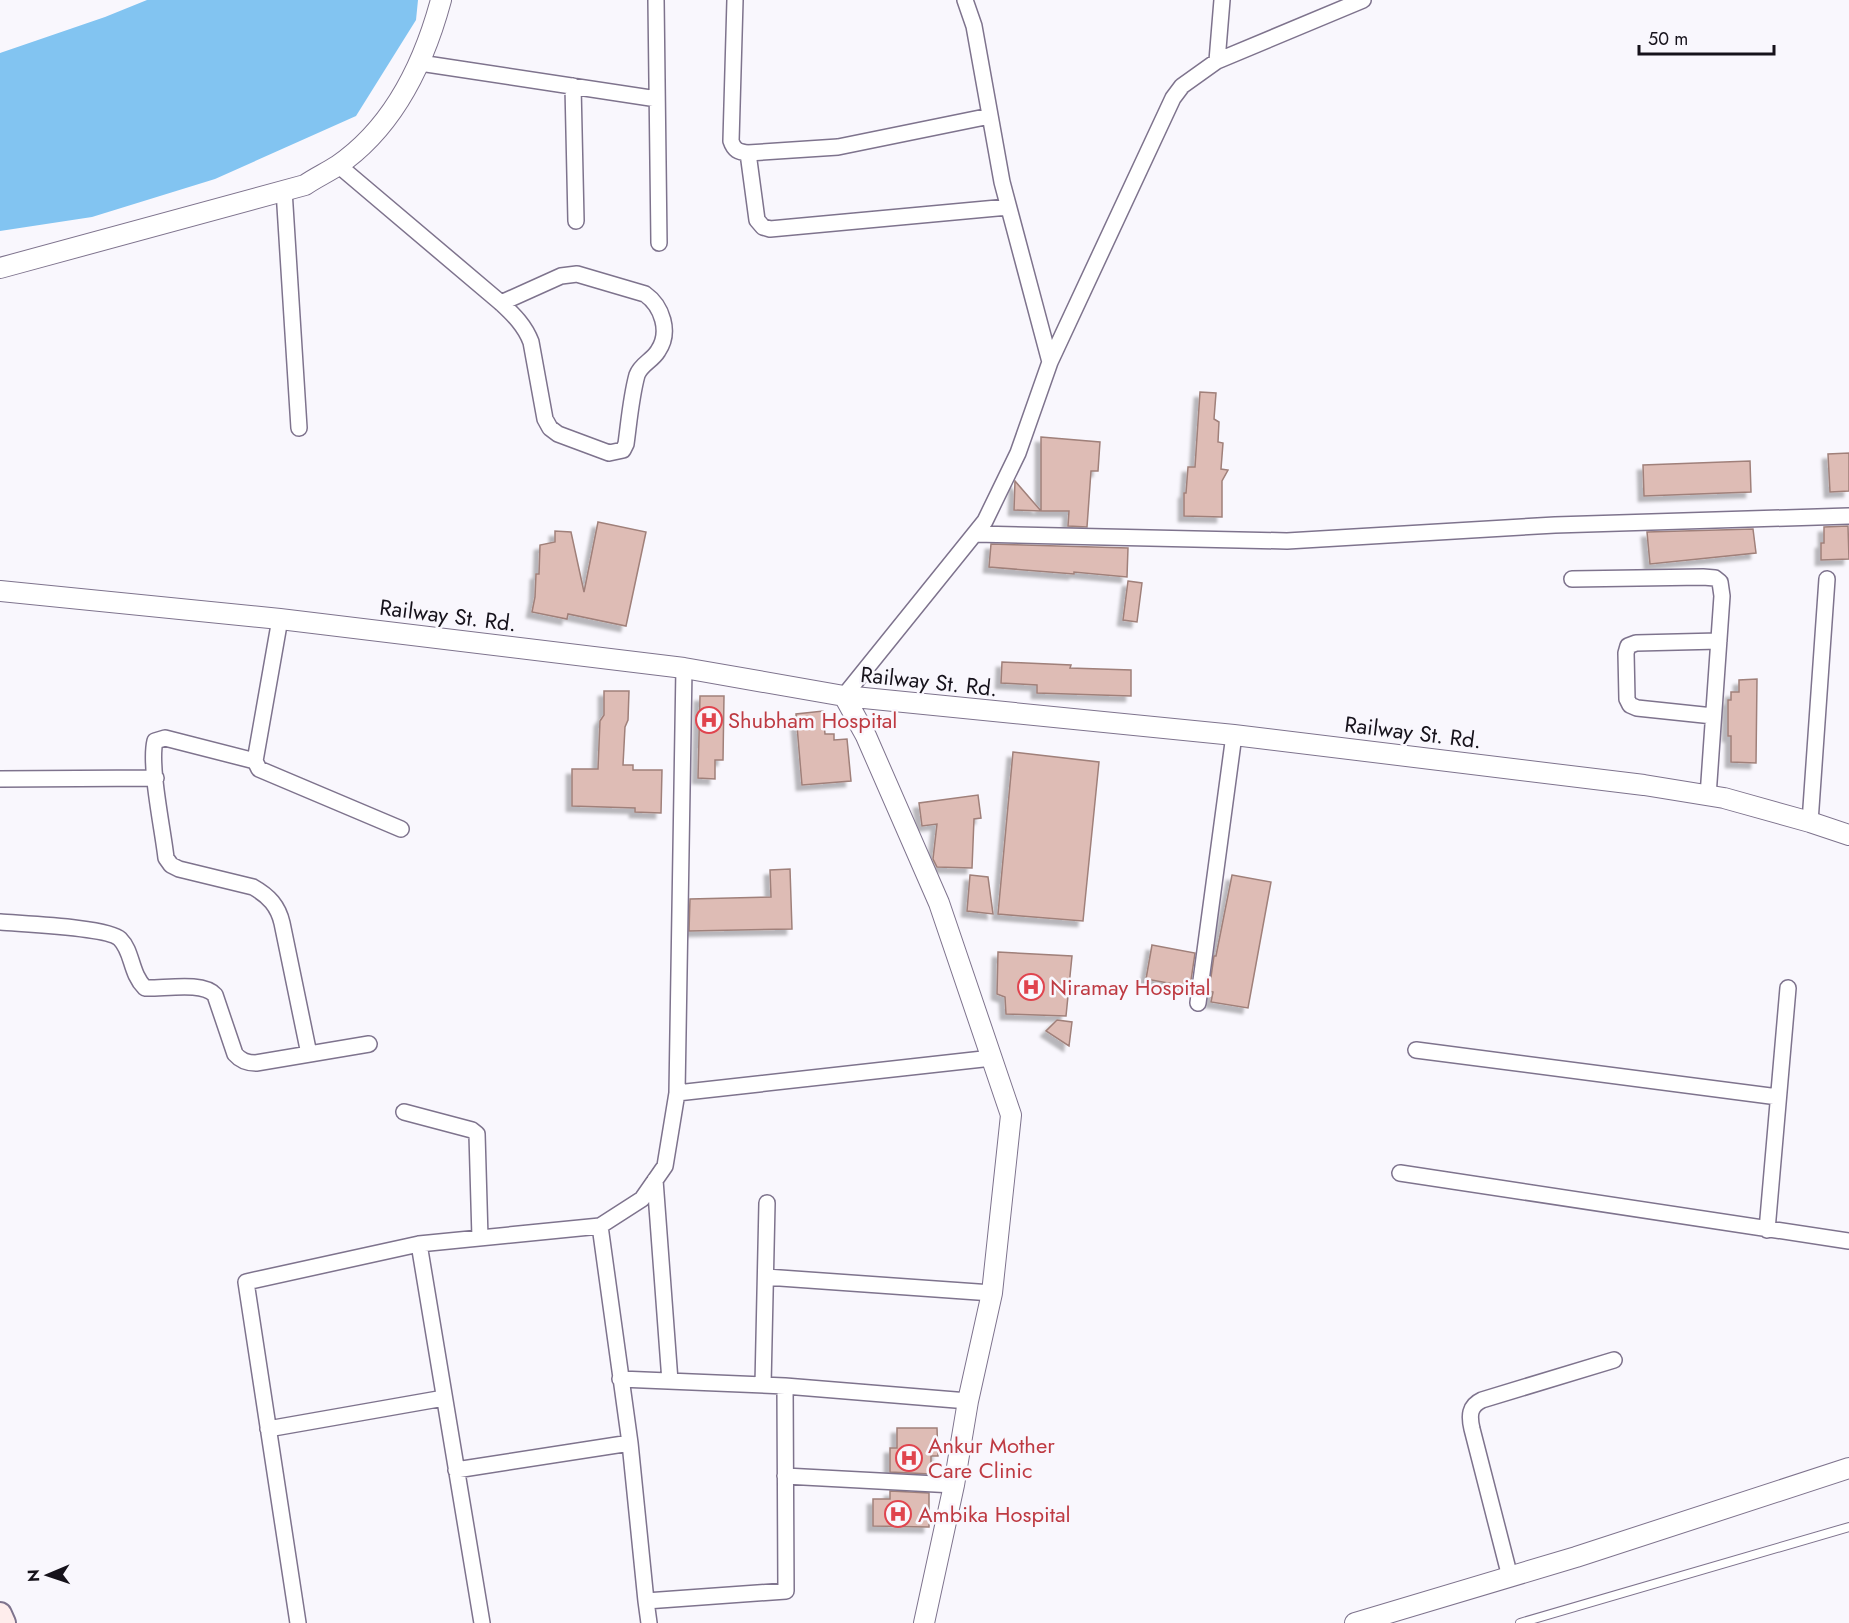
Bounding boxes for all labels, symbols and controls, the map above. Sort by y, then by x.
scale bar [1639,18,1774,56]
text: 50 m [1648,26,1688,52]
street label: Railway St. Rd. [378,591,518,639]
street label: Railway St. Rd. [859,658,999,704]
place label: Shubham Hospital [728,704,897,736]
hospital icon: Shubham Hospital [694,705,724,735]
street label: Railway St. Rd. [1343,708,1483,756]
place label: Niramay Hospital [1050,971,1211,1003]
hospital icon: Niramay Hospital [1016,972,1046,1002]
place label: Ankur Mother Care Clinic [928,1429,1055,1486]
hospital icon: Ankur Mother Care Clinic [894,1443,924,1473]
place label: Ambika Hospital [918,1498,1071,1530]
hospital icon: Ambika Hospital [883,1499,913,1529]
north arrow [18,1545,78,1605]
text: N [22,1569,45,1582]

